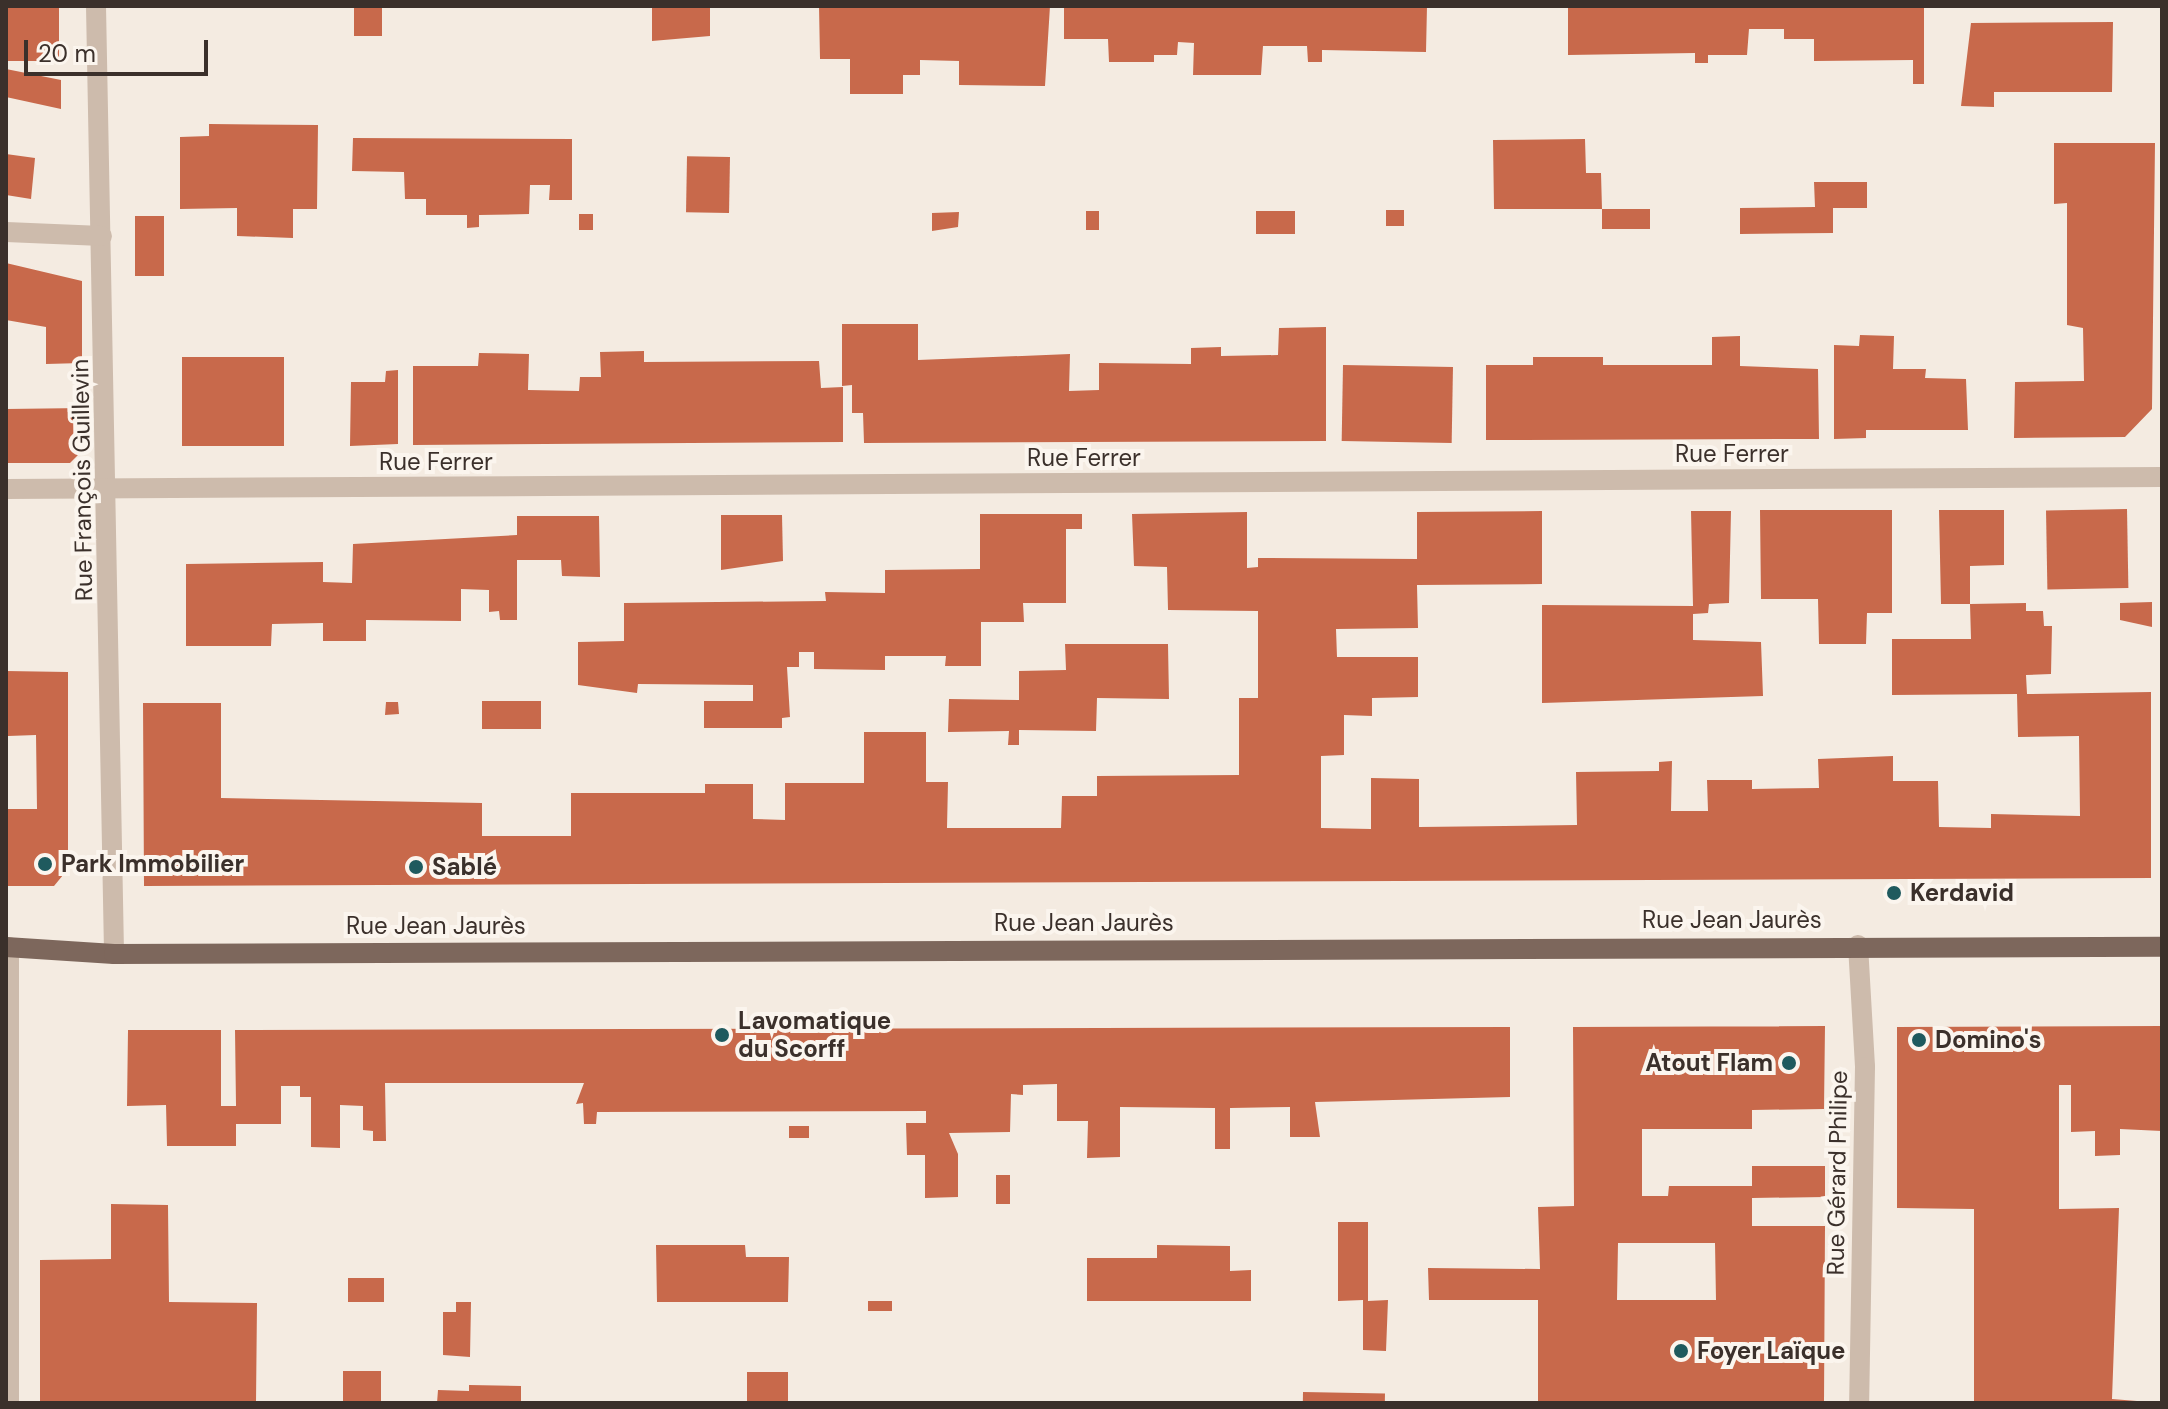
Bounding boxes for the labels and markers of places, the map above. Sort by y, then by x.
place label: Park Immobilier [61,850,244,878]
place label: Sablé [432,853,497,881]
marker: Park Immobilier [36,855,54,873]
marker: Sablé [407,858,425,876]
place label: Kerdavid [1910,879,2014,907]
marker: Kerdavid [1885,884,1903,902]
place label: Lavomatique du Scorff [738,1007,891,1063]
marker: Lavomatique du Scorff [713,1026,731,1044]
place label: Domino's [1935,1026,2041,1054]
marker: Domino's [1910,1031,1928,1049]
place label: Atout Flam [1645,1049,1773,1077]
marker: Atout Flam [1780,1054,1798,1072]
place label: Foyer Laïque [1697,1337,1845,1365]
marker: Foyer Laïque [1672,1342,1690,1360]

